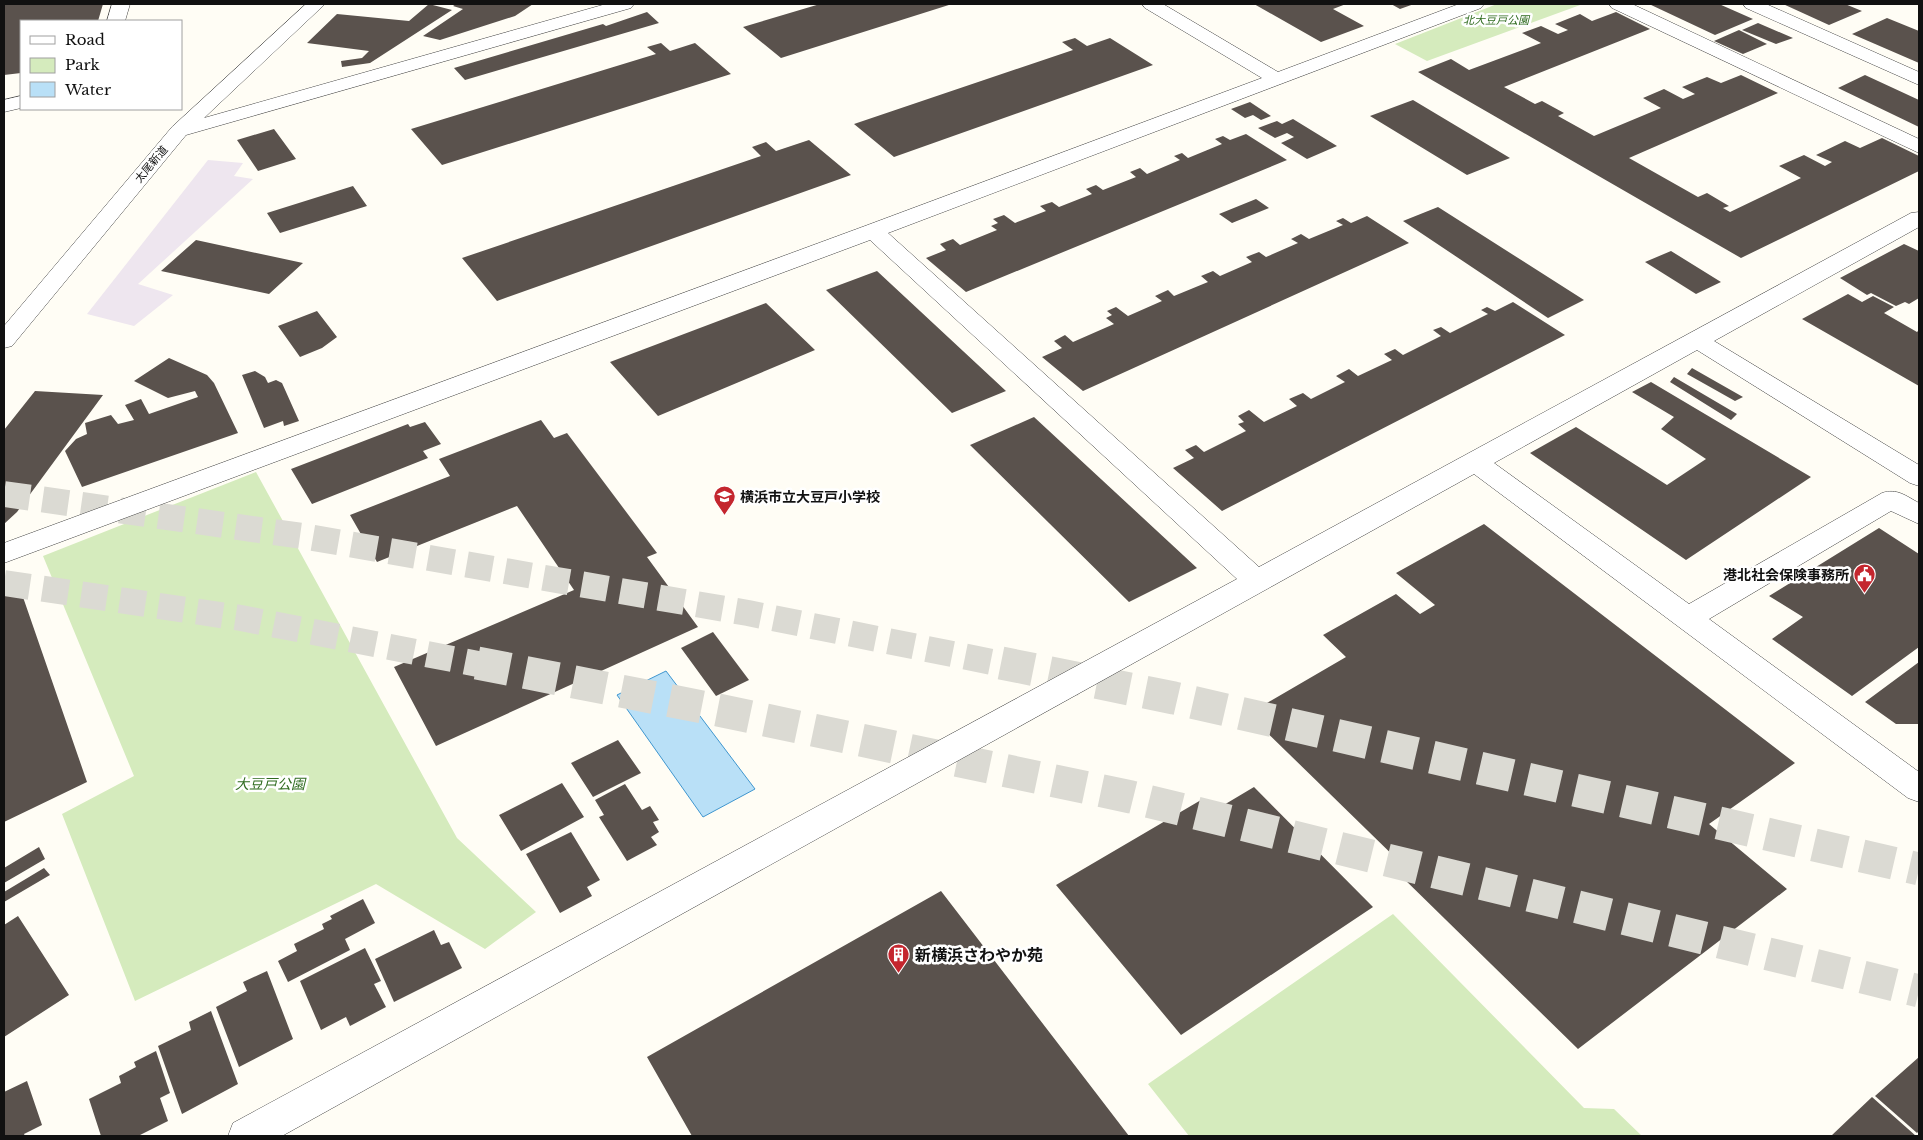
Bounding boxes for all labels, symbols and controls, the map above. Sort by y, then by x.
park label: 北大豆戸公園 [1463,13,1531,27]
legend [20,20,182,110]
text: Road [65,30,105,49]
text: Park [65,55,101,74]
text: Water [64,80,112,99]
street label: 太尾新道 [131,143,171,185]
school or university icon: 横浜市立大豆戸小学校 [712,485,736,516]
place label: 横浜市立大豆戸小学校 [740,488,880,506]
public building icon: 港北社会保険事務所 [1853,563,1877,594]
place label: 港北社会保険事務所 [1723,566,1849,584]
park label: 大豆戸公園 [235,775,307,793]
building icon: 新横浜さわやか苑 [887,943,911,974]
place label: 新横浜さわやか苑 [915,945,1043,965]

